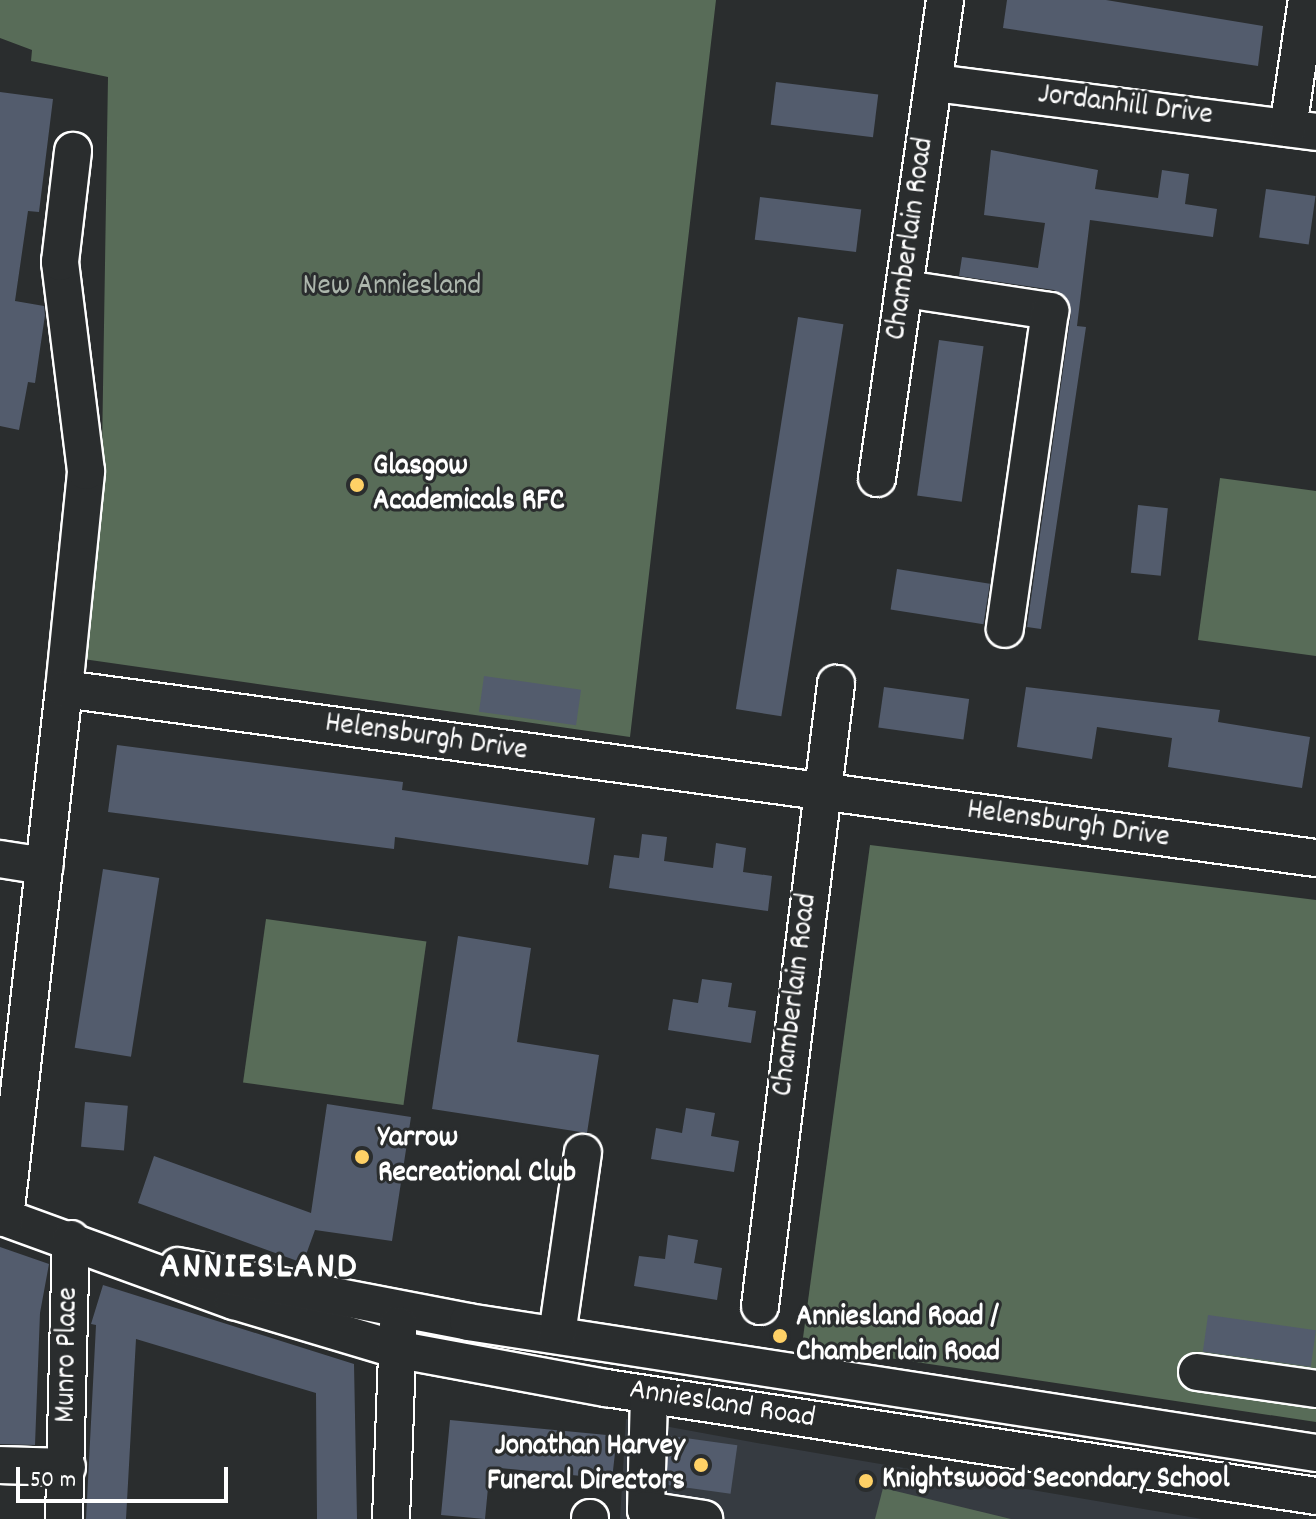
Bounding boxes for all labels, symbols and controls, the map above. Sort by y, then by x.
street label: Jordanhill Drive [1036,78,1214,136]
street label: Chamberlain Road [880,135,944,343]
park label: New Anniesland [303,270,481,306]
place label: Glasgow Academicals RFC [373,450,564,520]
marker: Glasgow Academicals RFC [348,476,366,494]
street label: Helensburgh Drive [322,707,530,771]
street label: Helensburgh Drive [964,794,1172,858]
street label: Chamberlain Road [767,892,827,1098]
place label: Yarrow Recreational Club [378,1122,576,1192]
marker: Yarrow Recreational Club [353,1148,371,1166]
district label: ANNIESLAND [160,1246,358,1292]
street label: Munro Place [50,1287,88,1423]
place label: Anniesland Road / Chamberlain Road [796,1301,1000,1372]
marker: Anniesland Road / Chamberlain Road [771,1327,789,1345]
street label: Anniesland Road [627,1374,817,1438]
place label: Jonathan Harvey Funeral Directors [487,1430,685,1500]
scale bar [20,1451,232,1501]
marker: Jonathan Harvey Funeral Directors [692,1456,710,1474]
place label: Knightswood Secondary School [882,1463,1230,1499]
text: 50 m [30,1464,76,1498]
marker: Knightswood Secondary School [857,1472,875,1490]

